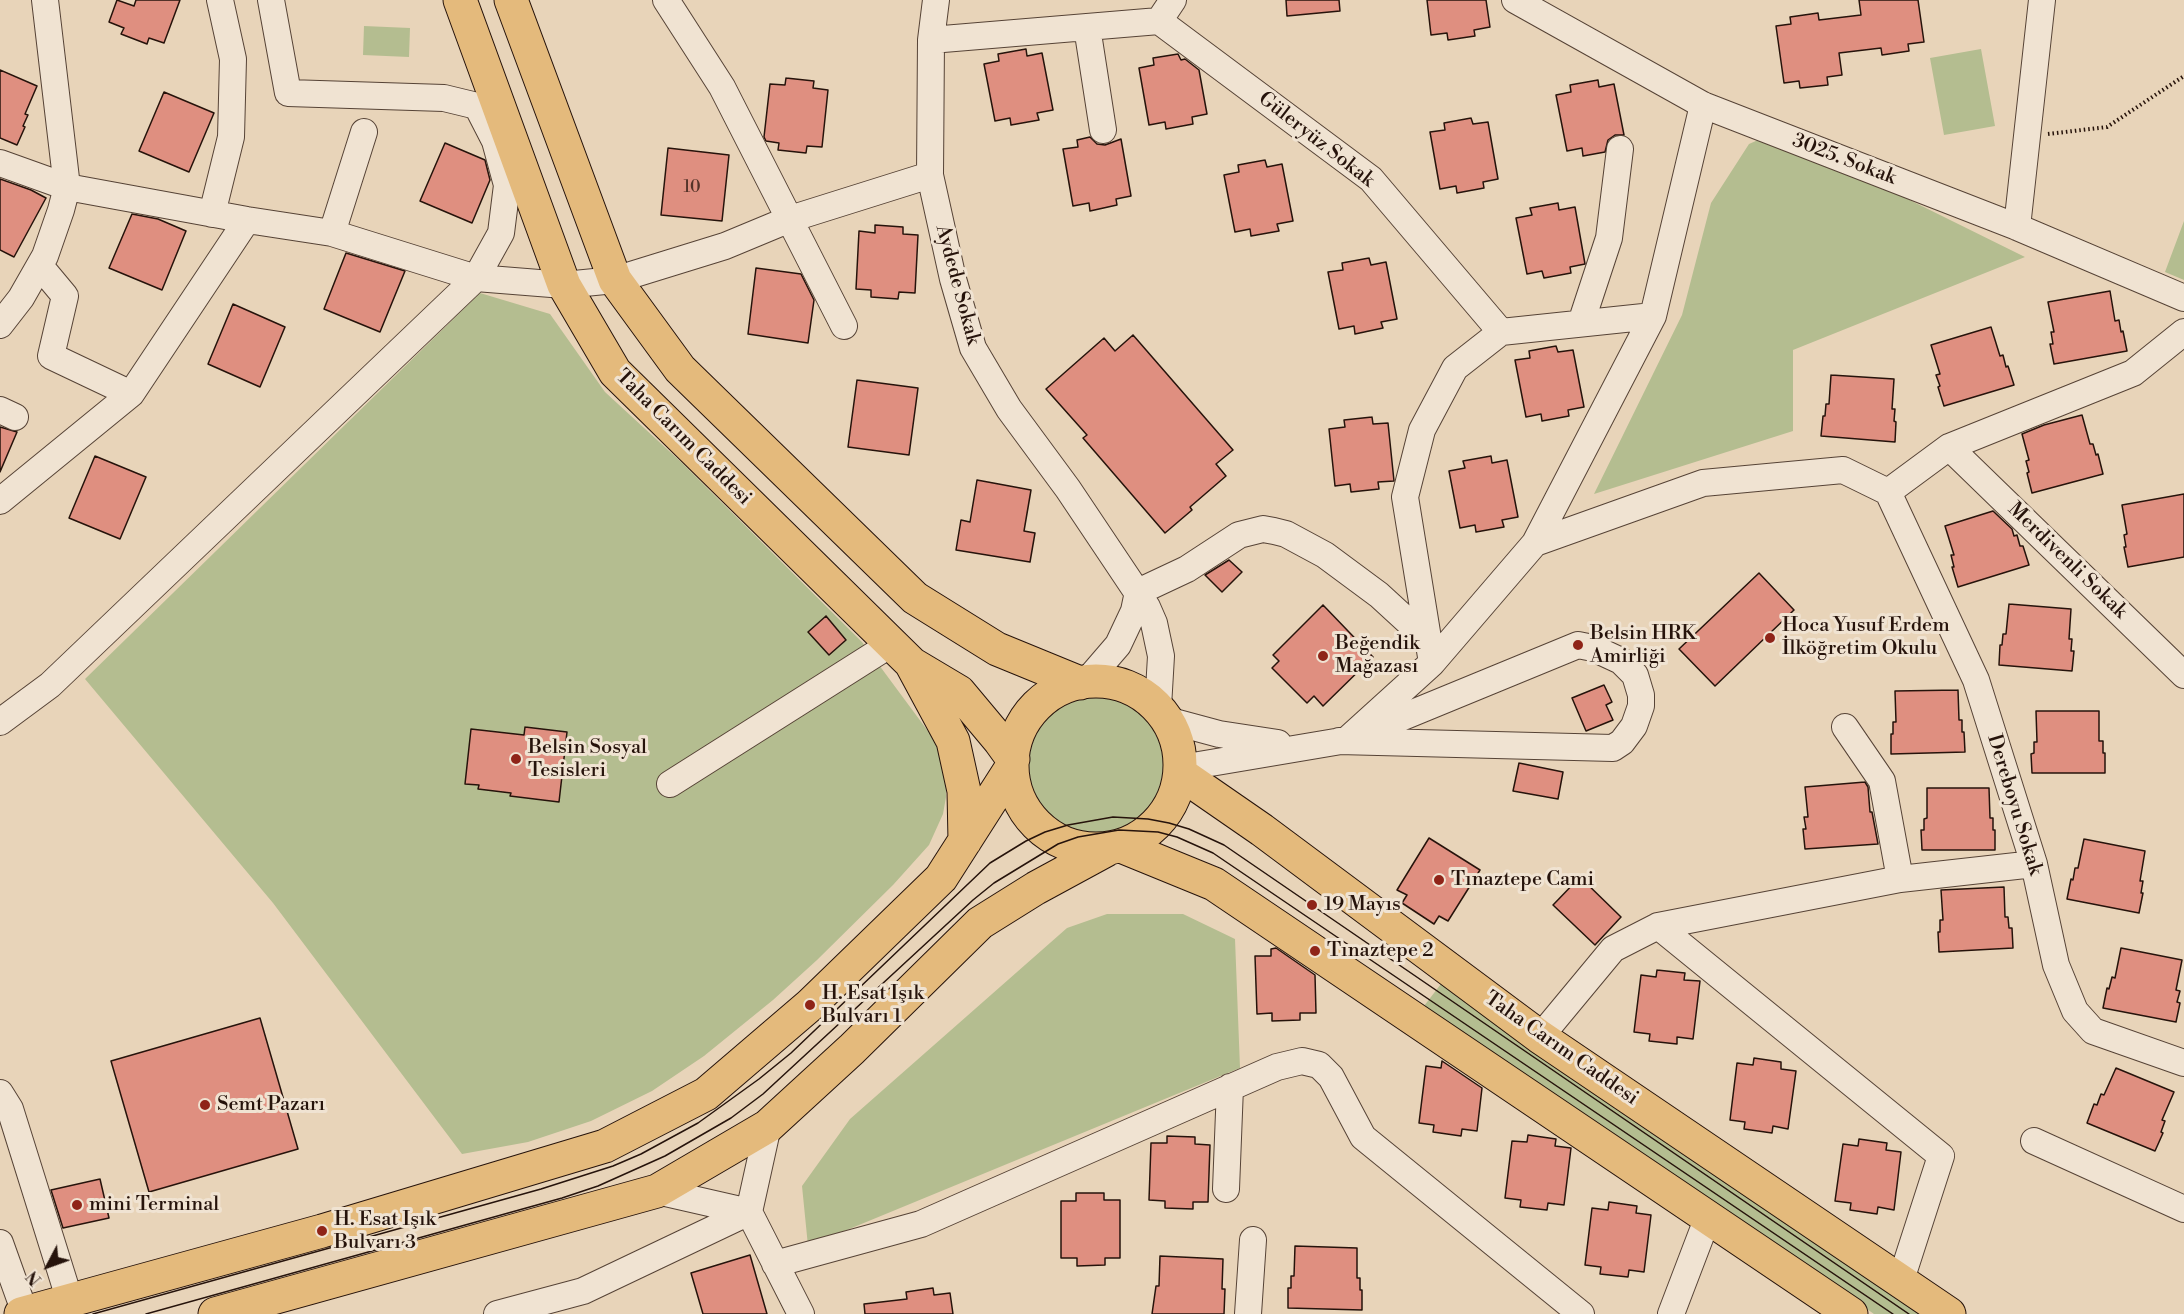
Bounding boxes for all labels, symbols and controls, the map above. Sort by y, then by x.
street label: Güleryüz Sokak [1253,87,1379,193]
street label: 3025. Sokak [1789,129,1899,191]
house number: 10 [684,178,700,198]
street label: Aydede Sokak [929,222,985,348]
street label: Taha Carım Caddesi [610,365,756,511]
street label: Merdivenli Sokak [2002,498,2132,624]
place label: Hoca Yusuf Erdem İlköğretim Okulu [1782,614,1950,661]
place label: Belsin HRK Amirliği [1590,622,1696,669]
marker: Hoca Yusuf Erdem İlköğretim Okulu [1763,631,1777,645]
place label: Beğendik Mağazası [1335,632,1420,679]
marker: Belsin HRK Amirliği [1571,638,1585,652]
marker: Beğendik Mağazası [1316,649,1330,663]
street label: Dereboyu Sokak [1981,732,2047,878]
place label: Belsin Sosyal Tesisleri [528,736,647,783]
marker: Belsin Sosyal Tesisleri [509,752,523,766]
place label: Tınaztepe Cami [1451,868,1594,892]
marker: Tınaztepe Cami [1432,873,1446,887]
place label: 19 Mayıs [1324,893,1401,917]
marker: 19 Mayıs [1305,898,1319,912]
place label: Tınaztepe 2 [1327,939,1434,963]
marker: Tınaztepe 2 [1308,944,1322,958]
place label: H. Esat Işık Bulvarı 1 [822,982,924,1029]
street label: Taha Carım Caddesi [1480,987,1642,1111]
marker: H. Esat Işık Bulvarı 1 [803,998,817,1012]
place label: Semt Pazarı [217,1093,325,1117]
marker: Semt Pazarı [198,1098,212,1112]
place label: mini Terminal [89,1193,219,1217]
marker: mini Terminal [70,1198,84,1212]
place label: H. Esat Işık Bulvarı 3 [334,1208,436,1255]
marker: H. Esat Işık Bulvarı 3 [315,1224,329,1238]
north arrow [18,1236,78,1296]
text: N [23,1266,46,1289]

